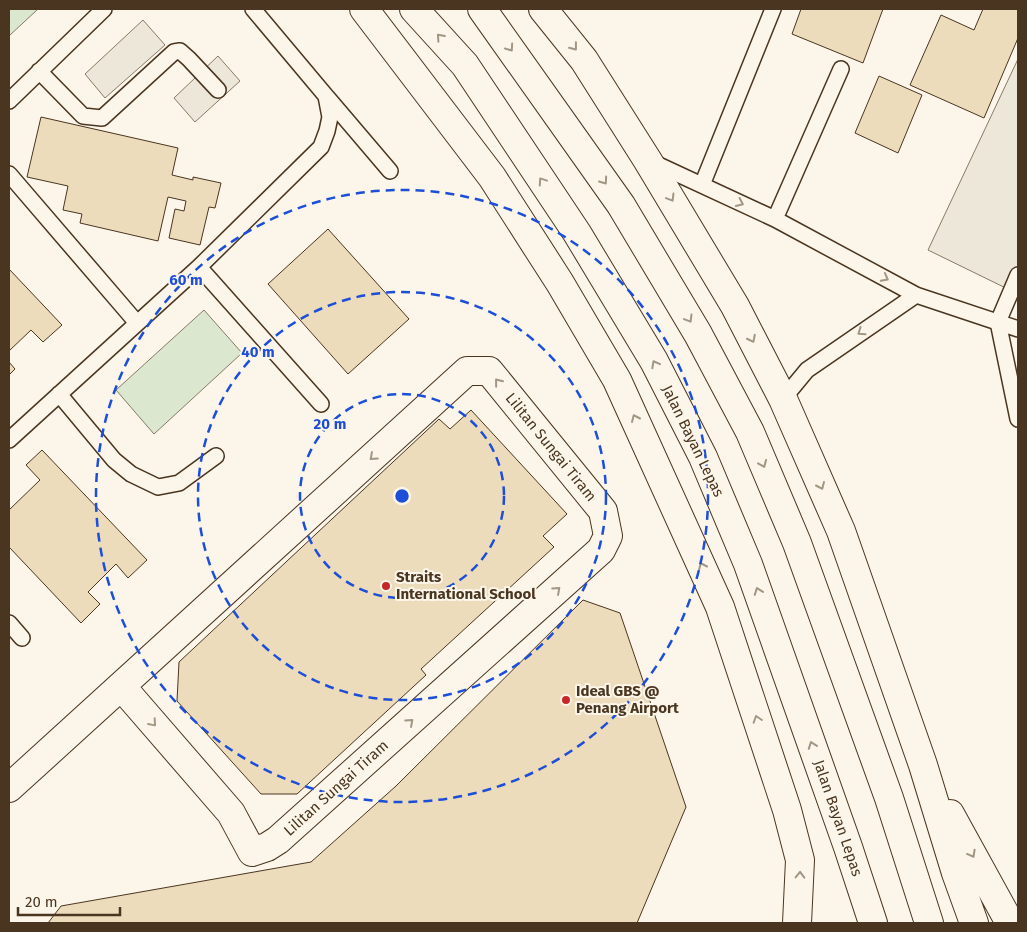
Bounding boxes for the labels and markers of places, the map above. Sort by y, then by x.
centre of rings [393,487,411,505]
place label: Straits International School [396,568,536,603]
marker: Straits International School [380,580,392,592]
place label: Ideal GBS @ Penang Airport [576,682,679,717]
marker: Ideal GBS @ Penang Airport [560,694,572,706]

